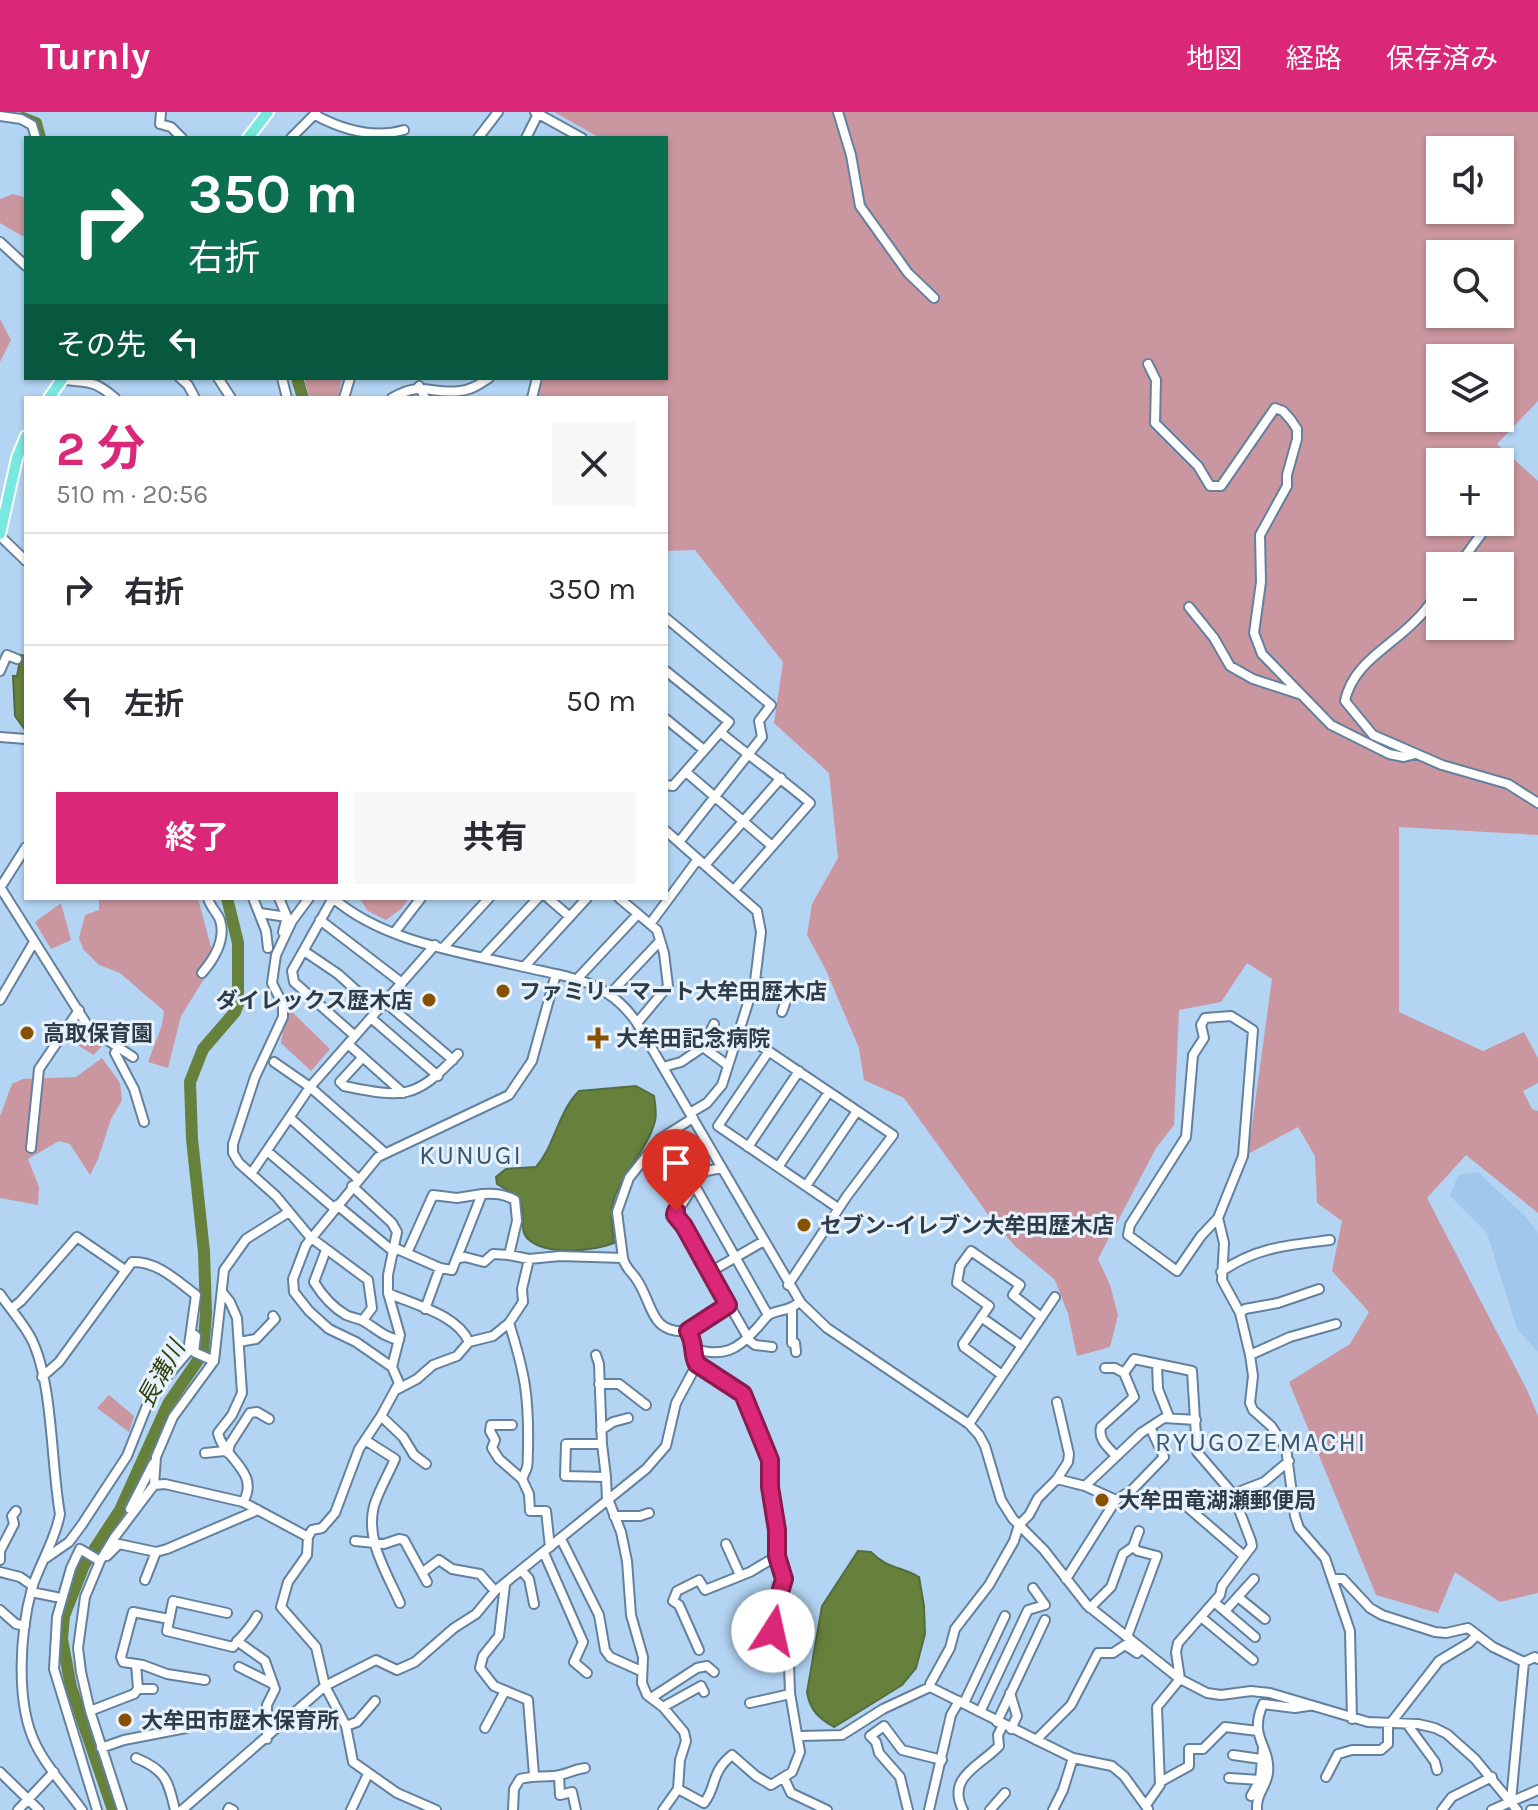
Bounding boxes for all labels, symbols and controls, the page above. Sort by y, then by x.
text: Turnly [40,34,150,79]
text: 地図 [1186,42,1242,75]
text: 経路 [1286,42,1342,75]
text: 保存済み [1386,42,1498,75]
map controls [1426,136,1514,640]
button: sound [1426,136,1514,224]
text: 350 m [188,161,358,226]
icon: right [56,168,160,272]
text: 右折 [188,237,260,279]
button: search [1426,240,1514,328]
icon: left [162,320,206,364]
text: その先 [56,327,146,363]
button: layers [1426,344,1514,432]
text: 2 分 [56,421,145,477]
button: close [552,422,636,506]
button: + [1426,448,1514,536]
text: 510 m · 20:56 [56,479,208,510]
button: − [1426,552,1514,640]
icon: right [56,567,100,611]
text: 350 m [548,571,636,607]
text: 右折 [124,574,184,610]
icon: left [56,679,100,723]
text: 50 m [566,683,636,719]
text: 左折 [124,686,184,722]
button: 終了 [56,792,338,884]
button: 共有 [354,792,636,884]
place label: ファミリーマート大牟田歴木店 [519,979,827,1005]
marker: ファミリーマート大牟田歴木店 [494,982,512,1000]
place label: ダイレックス歴木店 [216,988,413,1014]
marker: ダイレックス歴木店 [420,991,438,1009]
place label: 高取保育園 [43,1021,153,1047]
marker: 高取保育園 [18,1024,36,1042]
place label: 大牟田記念病院 [616,1026,770,1052]
marker: 大牟田記念病院 [587,1027,609,1049]
pin [642,1129,710,1211]
district label: KUNUGI [419,1140,523,1171]
icon: arrive [654,1141,698,1185]
place label: セブン-イレブン大牟田歴木店 [820,1213,1114,1239]
marker: セブン-イレブン大牟田歴木店 [795,1216,813,1234]
water label: 長溝川 [131,1333,192,1412]
district label: RYUGOZEMACHI [1155,1427,1367,1458]
place label: 大牟田竜湖瀬郵便局 [1118,1488,1316,1514]
marker: 大牟田竜湖瀬郵便局 [1093,1491,1111,1509]
position arrow [731,1589,815,1673]
place label: 大牟田市歴木保育所 [141,1708,339,1734]
marker: 大牟田市歴木保育所 [116,1711,134,1729]

